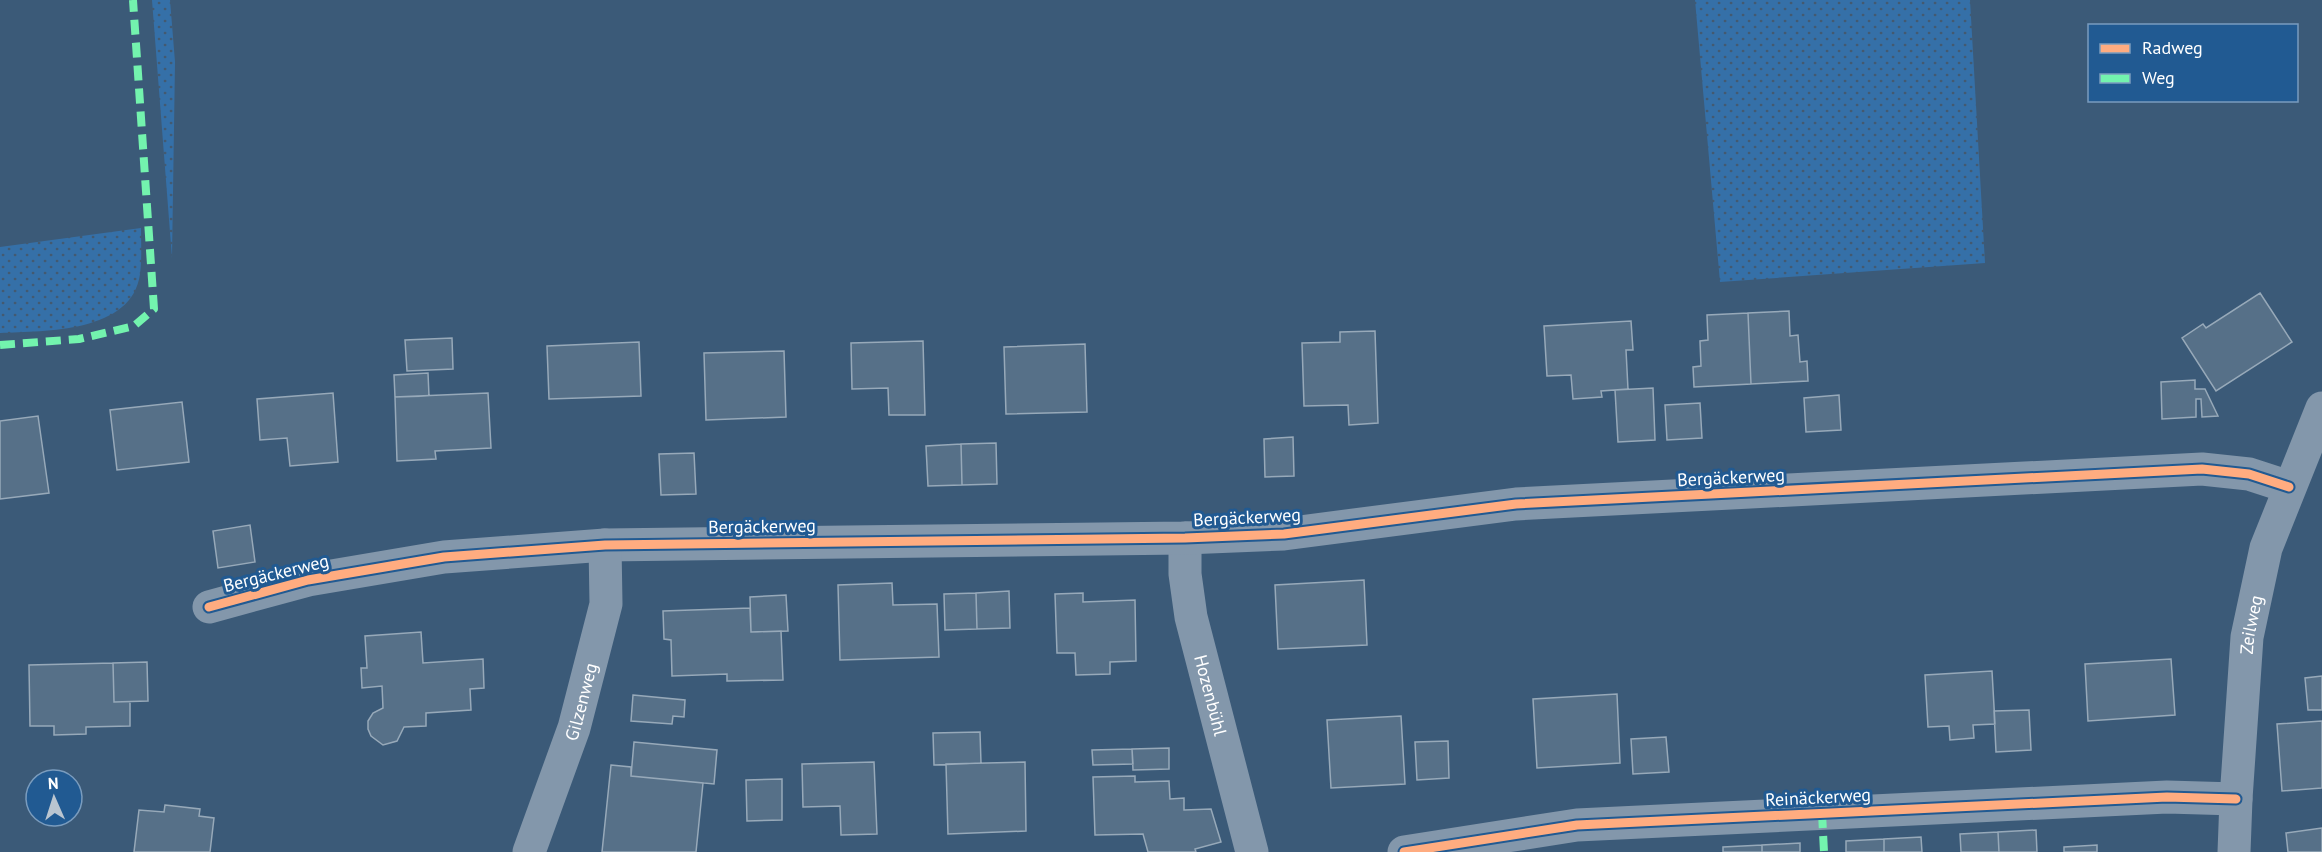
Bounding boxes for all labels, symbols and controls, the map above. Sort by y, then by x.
legend [2088,24,2298,102]
text: Radweg [2142,36,2203,59]
text: Weg [2142,66,2175,89]
street label: Bergäckerweg [1677,463,1785,491]
street label: Bergäckerweg [1193,503,1301,531]
street label: Bergäckerweg [708,514,816,538]
street label: Bergäckerweg [221,549,331,597]
street label: Zeilweg [2234,593,2267,655]
street label: Hozenbühl [1190,652,1233,739]
street label: Gilzenweg [559,660,602,744]
north arrow [24,768,84,828]
text: N [47,773,59,793]
street label: Reinäckerweg [1764,783,1872,811]

